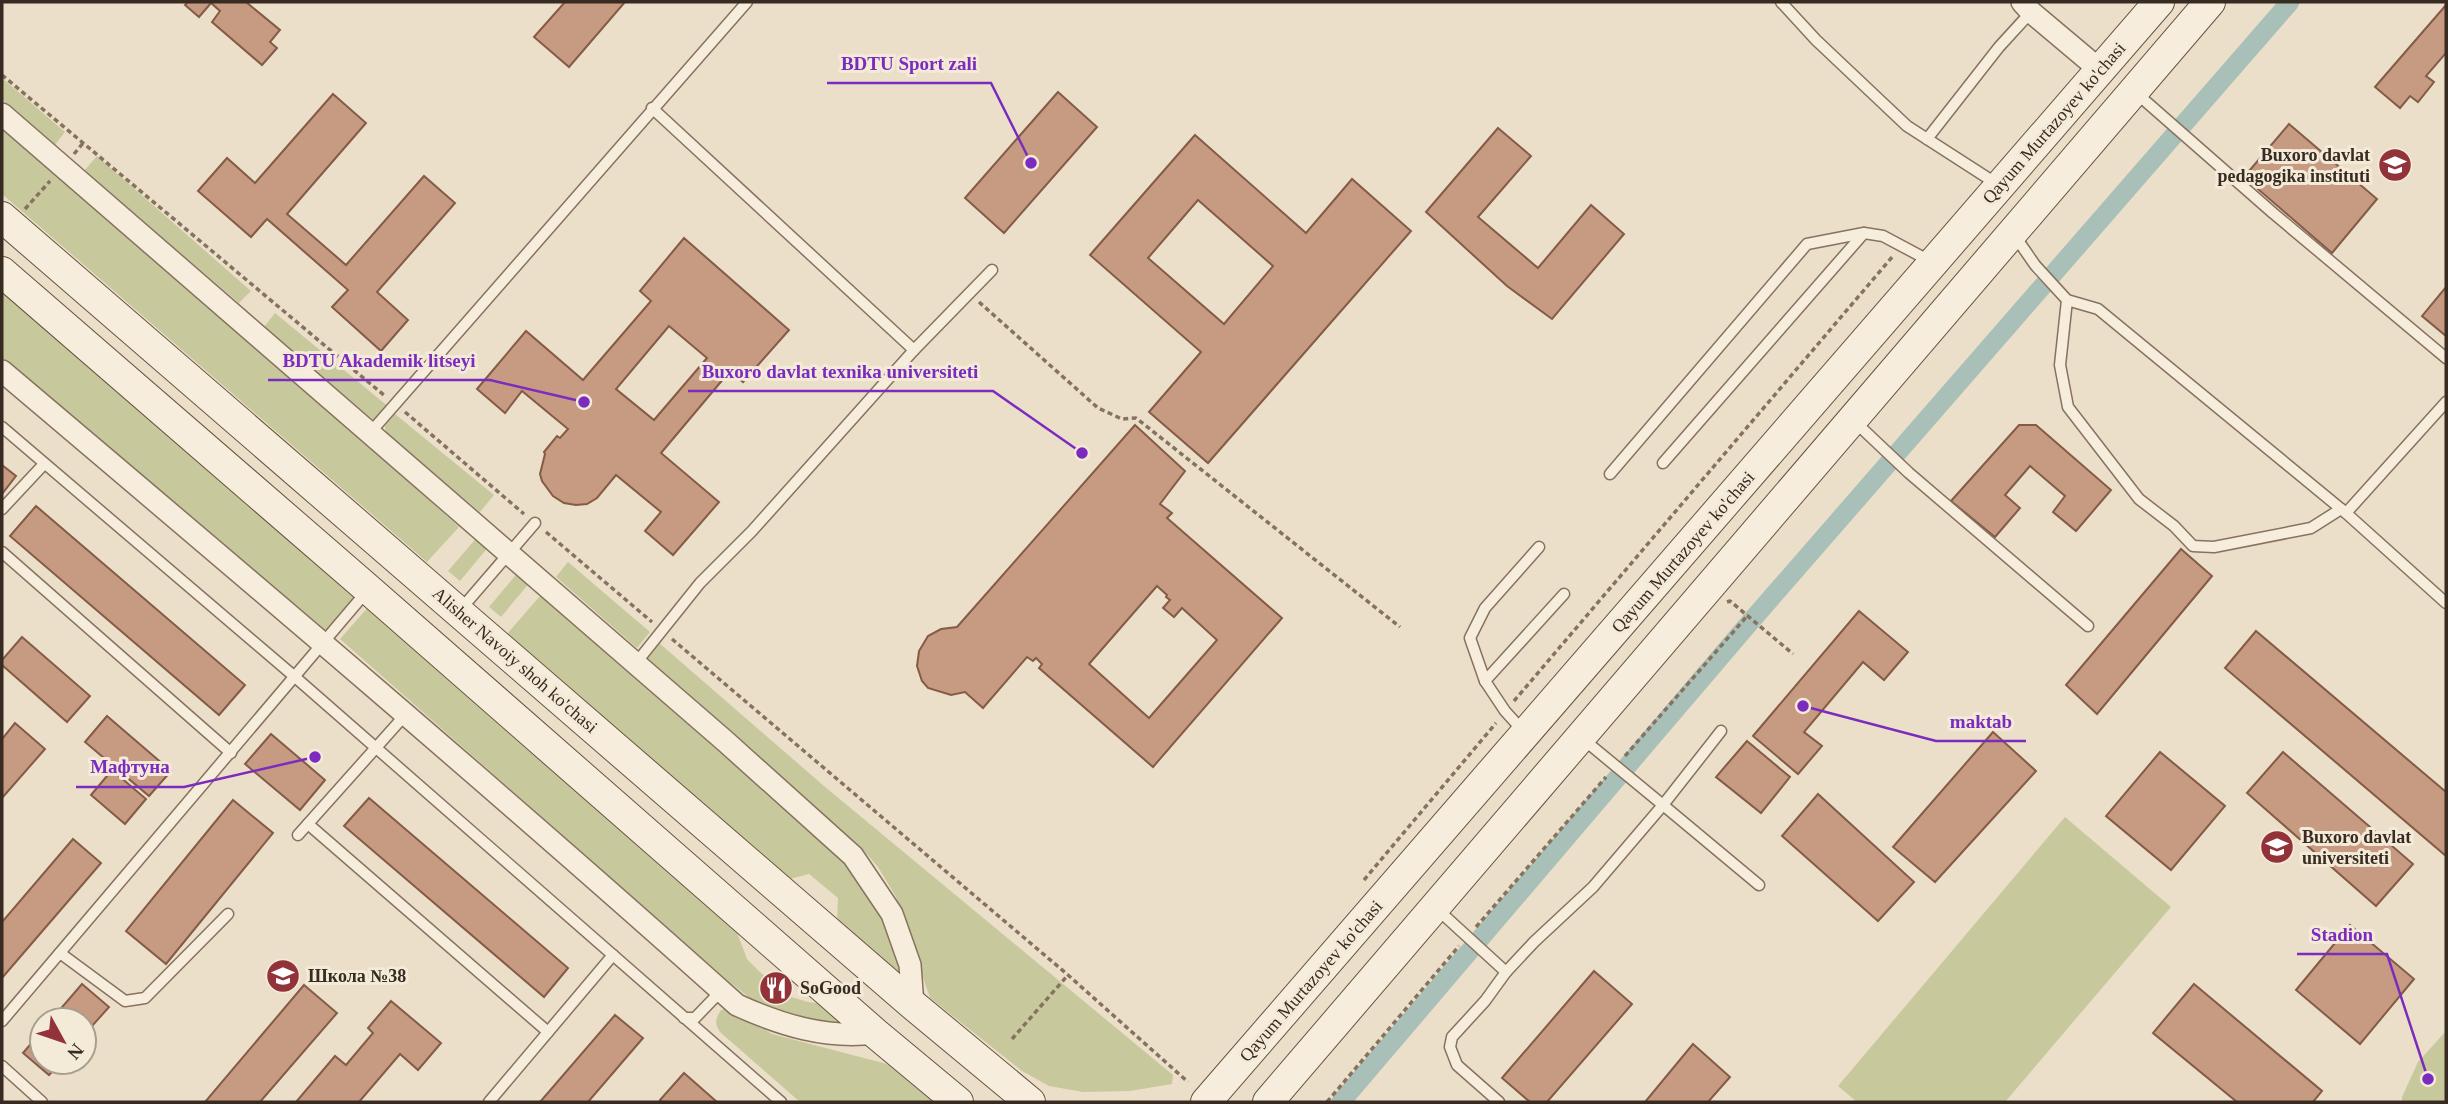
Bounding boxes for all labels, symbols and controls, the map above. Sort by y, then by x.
street label: Qayum Murtazoyev ko'chasi [1978,38,2130,208]
callout: BDTU Sport zali [827,43,991,83]
text: BDTU Sport zali [841,53,977,74]
place label: Buxoro davlat pedagogika instituti [2217,145,2370,186]
school or university icon: Buxoro davlat pedagogika instituti [2376,146,2414,184]
callout: BDTU Akademik litseyi [268,340,490,380]
text: BDTU Akademik litseyi [282,350,476,371]
callout: Buxoro davlat texnika universiteti [688,351,993,391]
text: Buxoro davlat texnika universiteti [702,361,978,382]
street label: Qayum Murtazoyev ko'chasi [1607,467,1759,637]
street label: Alisher Navoiy shoh ko'chasi [429,583,601,737]
callout: maktab [1936,701,2026,741]
text: maktab [1950,711,2012,732]
callout: Мафтуна [76,747,184,787]
text: Мафтуна [90,756,170,777]
place label: Buxoro davlat universiteti [2302,827,2411,868]
school or university icon: Buxoro davlat universiteti [2258,828,2296,866]
street label: Qayum Murtazoyev ko'chasi [1235,896,1387,1066]
callout: Stadion [2297,914,2387,954]
text: Stadion [2311,924,2374,945]
school or university icon: Школа №38 [264,957,302,995]
place label: Школа №38 [308,966,406,986]
restaurant icon: SoGood [757,969,795,1007]
place label: SoGood [800,978,861,998]
north arrow [28,1006,98,1076]
text: N [63,1040,88,1064]

